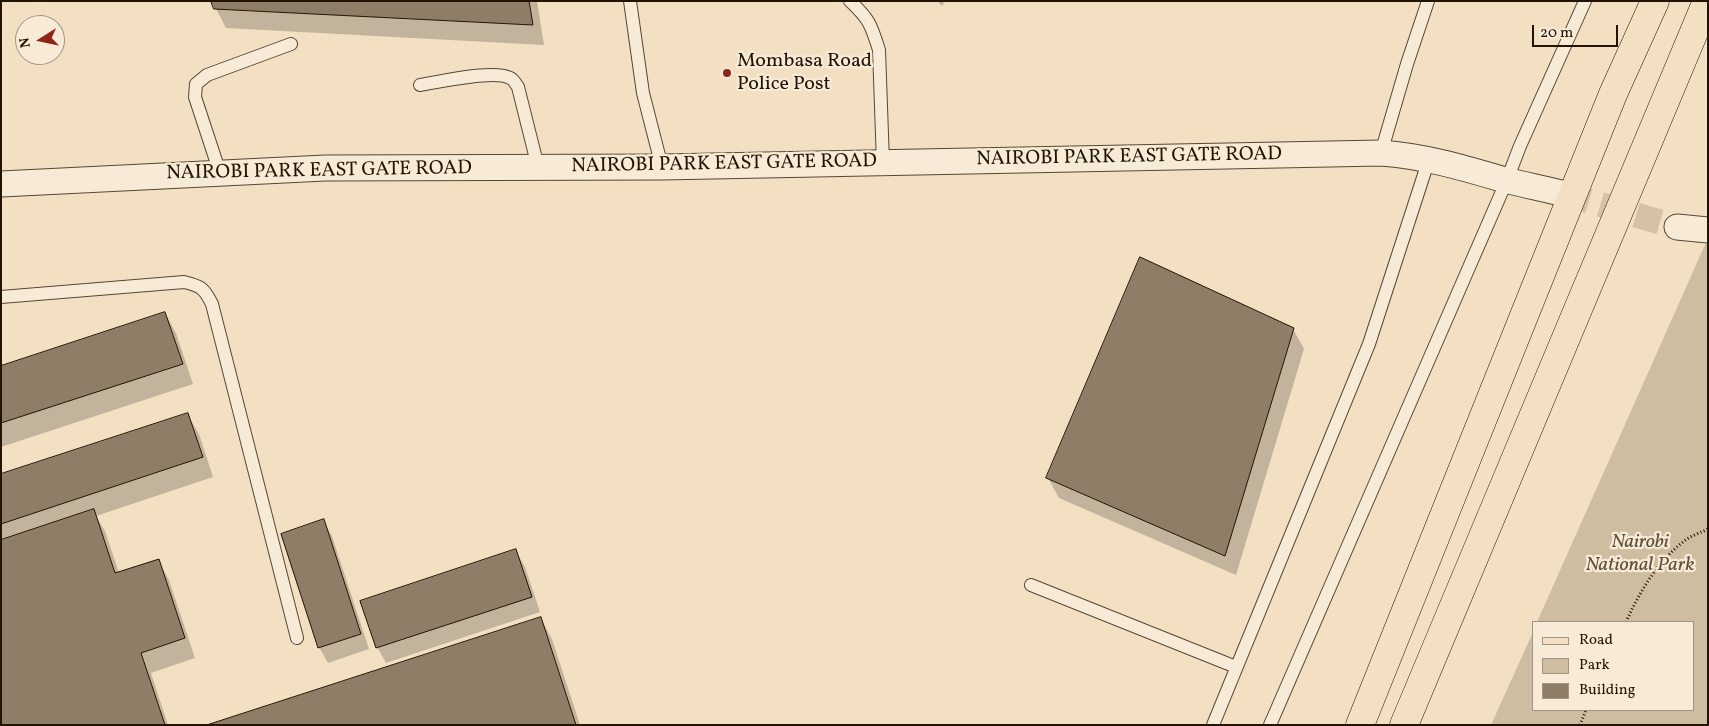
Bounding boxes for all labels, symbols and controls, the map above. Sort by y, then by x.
north arrow [15,15,65,65]
scale bar [1534,15,1620,47]
text: 20 m [1540,23,1573,44]
text: N [15,36,36,49]
place label: Mombasa Road Police Post [737,50,872,97]
marker: Mombasa Road Police Post [721,67,733,79]
street label: NAIROBI PARK EAST GATE ROAD [976,143,1282,173]
street label: NAIROBI PARK EAST GATE ROAD [571,150,877,180]
street label: NAIROBI PARK EAST GATE ROAD [166,157,472,187]
park label: Nairobi National Park [1586,531,1694,578]
legend [1532,621,1694,711]
text: Road [1579,630,1613,651]
text: Park [1579,655,1610,676]
text: Building [1579,680,1635,701]

